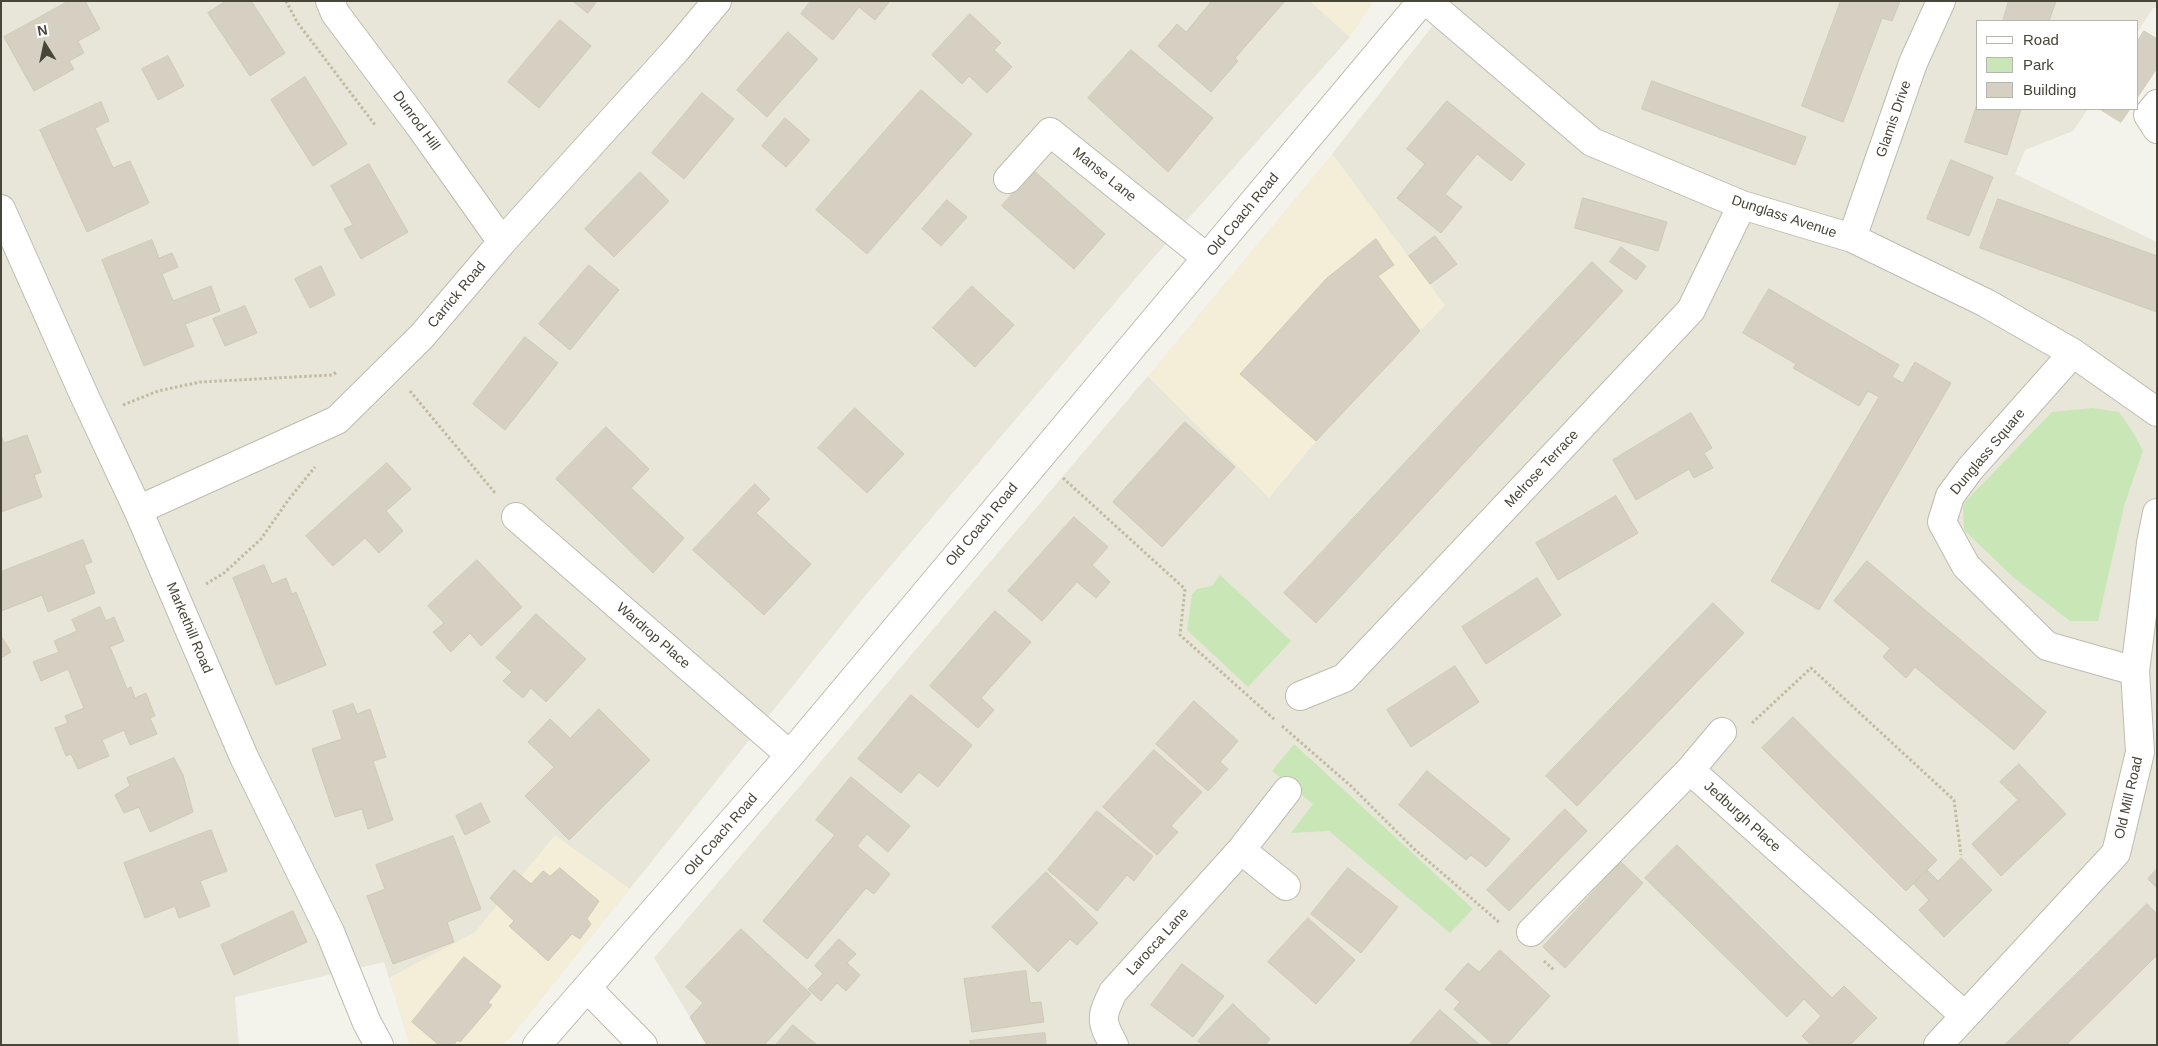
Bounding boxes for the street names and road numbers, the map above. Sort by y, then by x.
street label: Glamis Drive [1873,78,1915,160]
street label: Dunrod Hill [389,88,443,154]
street label: Manse Lane [1069,144,1139,206]
street label: Old Coach Road [1203,170,1283,260]
street label: Dunglass Avenue [1729,192,1839,242]
street label: Carrick Road [424,258,490,332]
street label: Dunglass Square [1947,405,2029,499]
street label: Melrose Terrace [1502,427,1582,511]
street label: Old Coach Road [942,480,1022,570]
street label: Markethill Road [162,580,216,676]
street label: Wardrop Place [613,599,693,673]
street label: Old Mill Road [2111,755,2147,841]
street label: Jedburgh Place [1700,778,1784,856]
street label: Old Coach Road [681,790,761,880]
street label: Larocca Lane [1123,905,1193,979]

